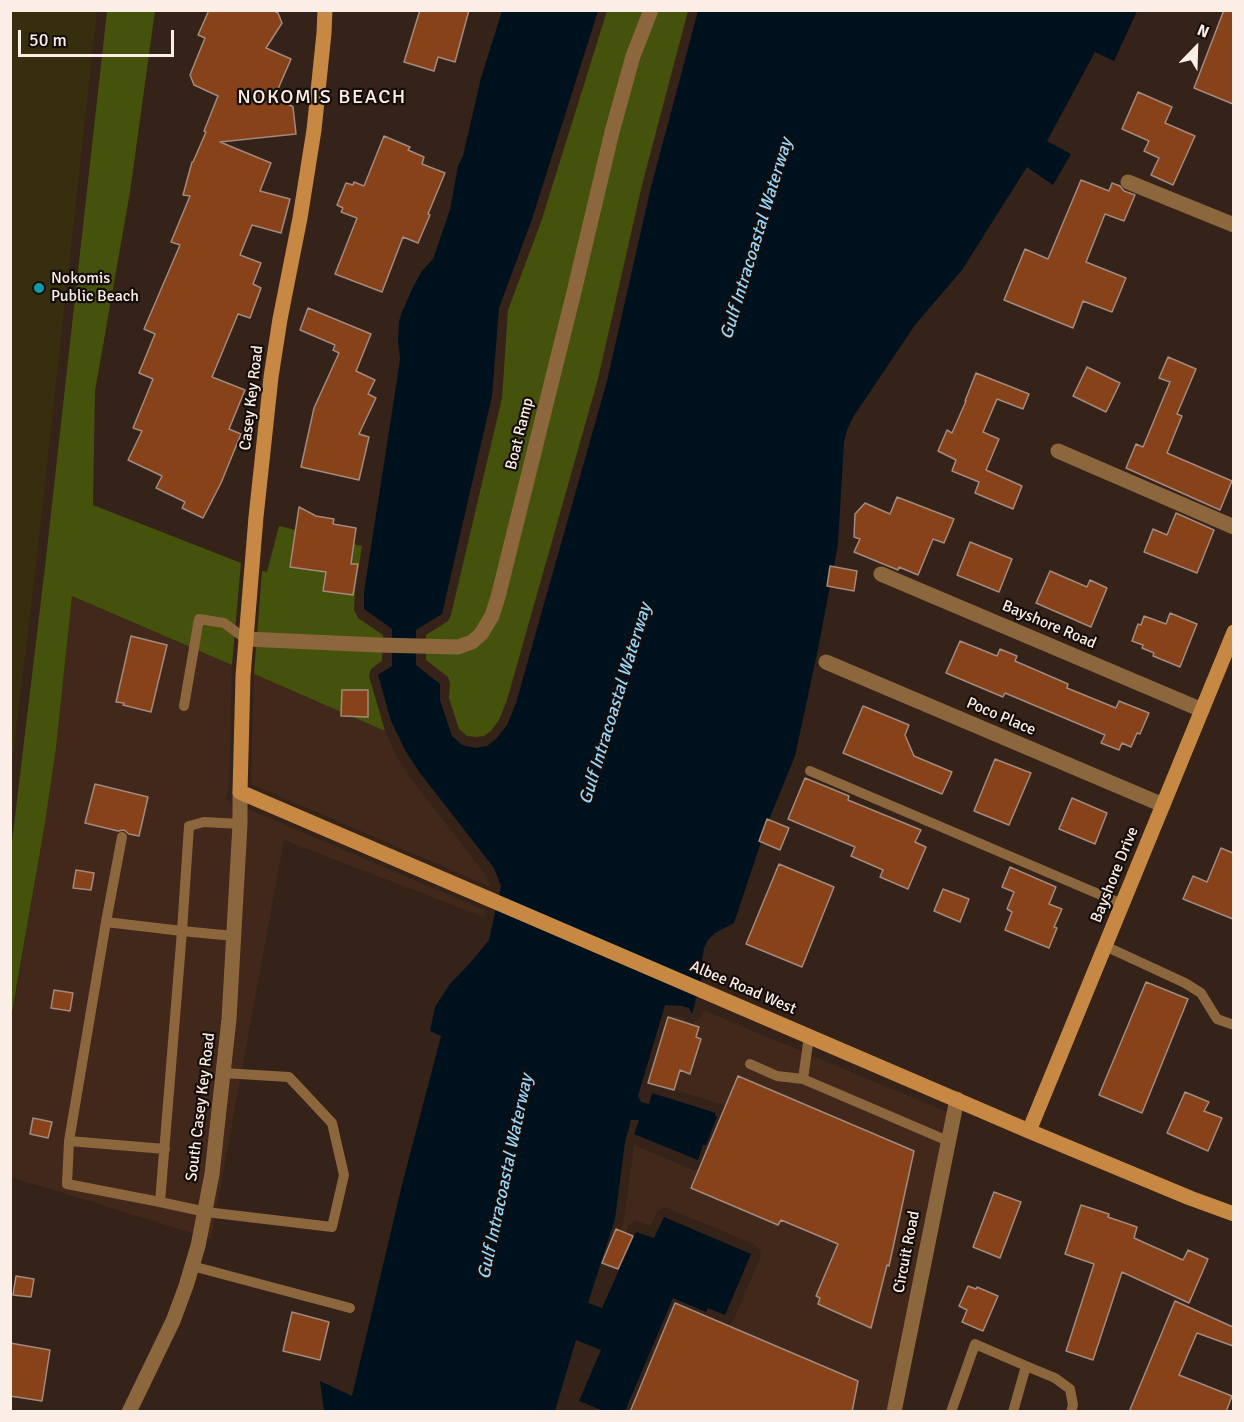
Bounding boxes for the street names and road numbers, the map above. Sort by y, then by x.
street label: Casey Key Road [236,344,268,452]
street label: Boat Ramp [502,396,538,472]
street label: Bayshore Road [999,597,1099,653]
street label: Poco Place [963,694,1039,740]
street label: Bayshore Drive [1087,824,1143,926]
street label: Albee Road West [687,957,799,1019]
street label: South Casey Key Road [182,1032,220,1182]
street label: Circuit Road [890,1209,924,1295]

